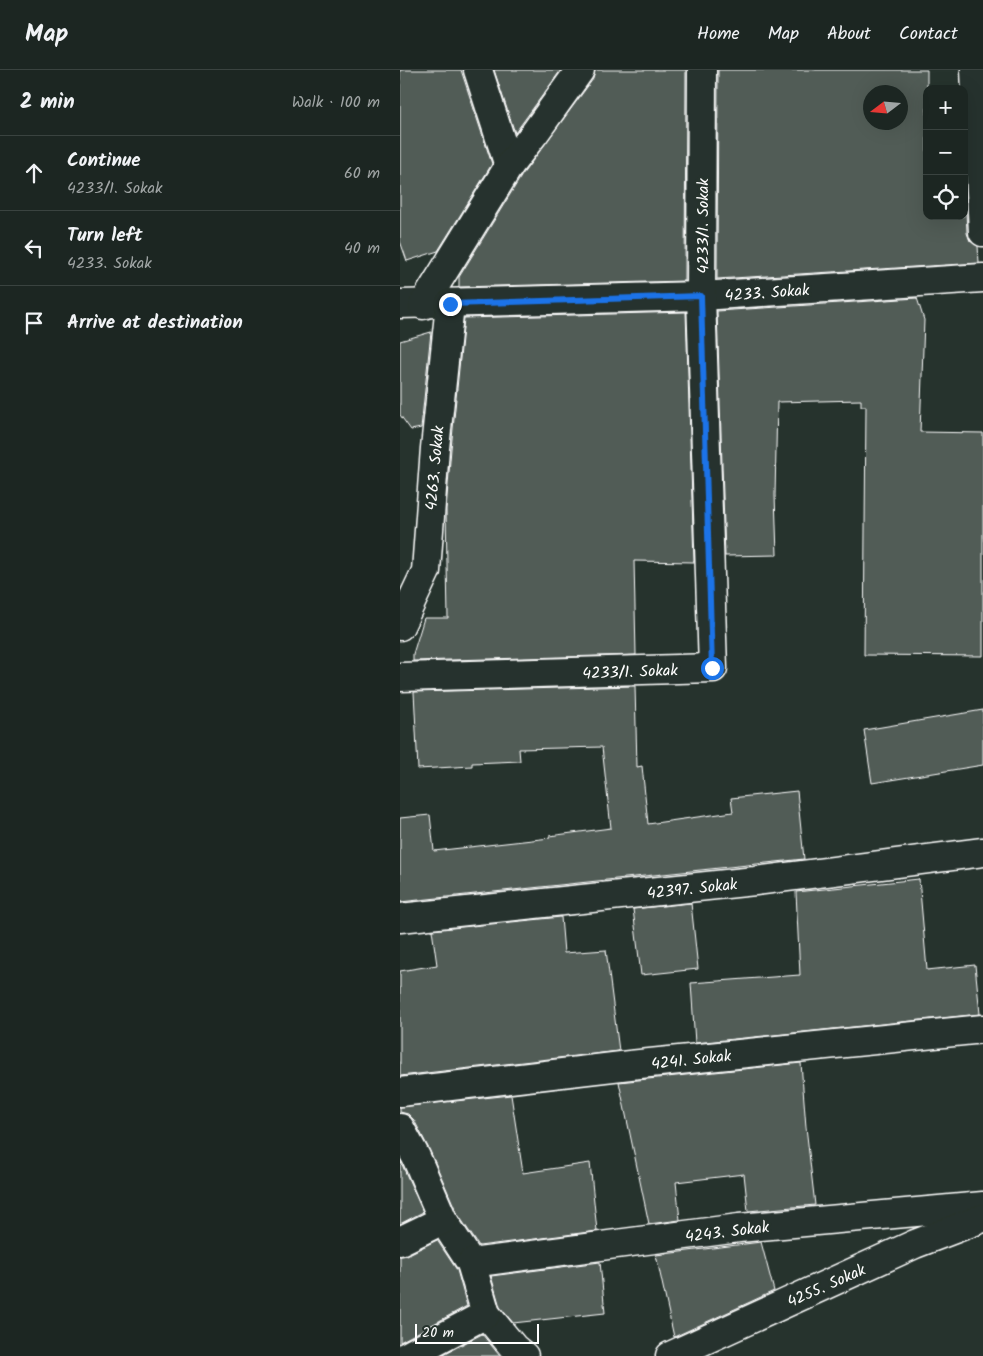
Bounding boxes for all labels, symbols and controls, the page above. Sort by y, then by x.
text: Map [25,15,68,54]
text: Home [697,20,740,49]
text: Map [768,20,799,49]
text: About [827,20,871,49]
text: Contact [899,20,958,49]
north arrow [863,85,908,130]
map controls [923,85,968,220]
button: + [923,85,968,130]
text: 2 min [20,86,75,119]
text: Walk · 100 m [292,90,380,115]
button: − [923,130,968,175]
text: Continue [67,146,140,176]
icon: ahead [20,159,48,187]
text: 60 m [344,161,380,186]
button: locate [923,175,968,220]
text: 4233/1. Sokak [67,176,163,201]
street label: 4233/1. Sokak [691,178,716,274]
text: Turn left [67,221,142,251]
icon: left [20,234,48,262]
text: 40 m [344,236,380,261]
text: 4233. Sokak [67,251,152,276]
street label: 4233. Sokak [724,278,811,309]
route end [439,293,462,316]
text: Arrive at destination [67,308,243,338]
icon: arrive [20,309,48,337]
street label: 4263. Sokak [419,424,452,511]
route start [701,657,724,680]
street label: 4233/1. Sokak [582,658,679,687]
street label: 42397. Sokak [646,872,739,907]
street label: 4241. Sokak [650,1044,733,1077]
street label: 4243. Sokak [684,1215,771,1250]
street label: 4255. Sokak [783,1258,870,1315]
scale bar [415,1321,539,1344]
text: 20 m [422,1322,454,1344]

